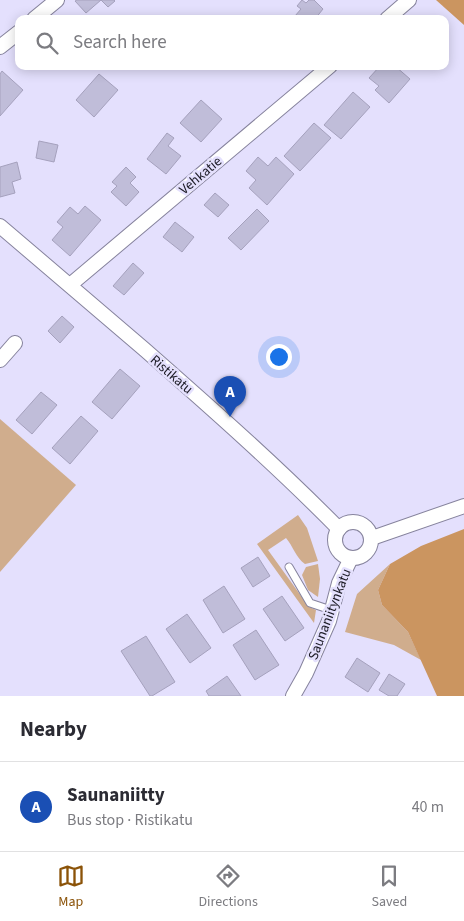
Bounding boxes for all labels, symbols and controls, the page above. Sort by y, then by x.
search box [15,15,449,70]
icon: search [33,29,61,57]
text: Search here [73,29,167,56]
street label: Vehkatie [175,152,226,200]
your location [266,344,292,370]
street label: Ristikatu [145,350,197,399]
pin: A [214,376,246,417]
street label: Saunaniitynkatu [303,566,357,663]
text: Nearby [20,714,87,744]
text: Saunaniitty [67,782,165,809]
text: A [31,796,41,818]
text: 40 m [412,796,444,818]
text: Bus stop · Ristikatu [67,809,193,831]
tab: Map [57,862,85,912]
tab: Directions [199,862,258,912]
tab: Saved [371,862,407,912]

